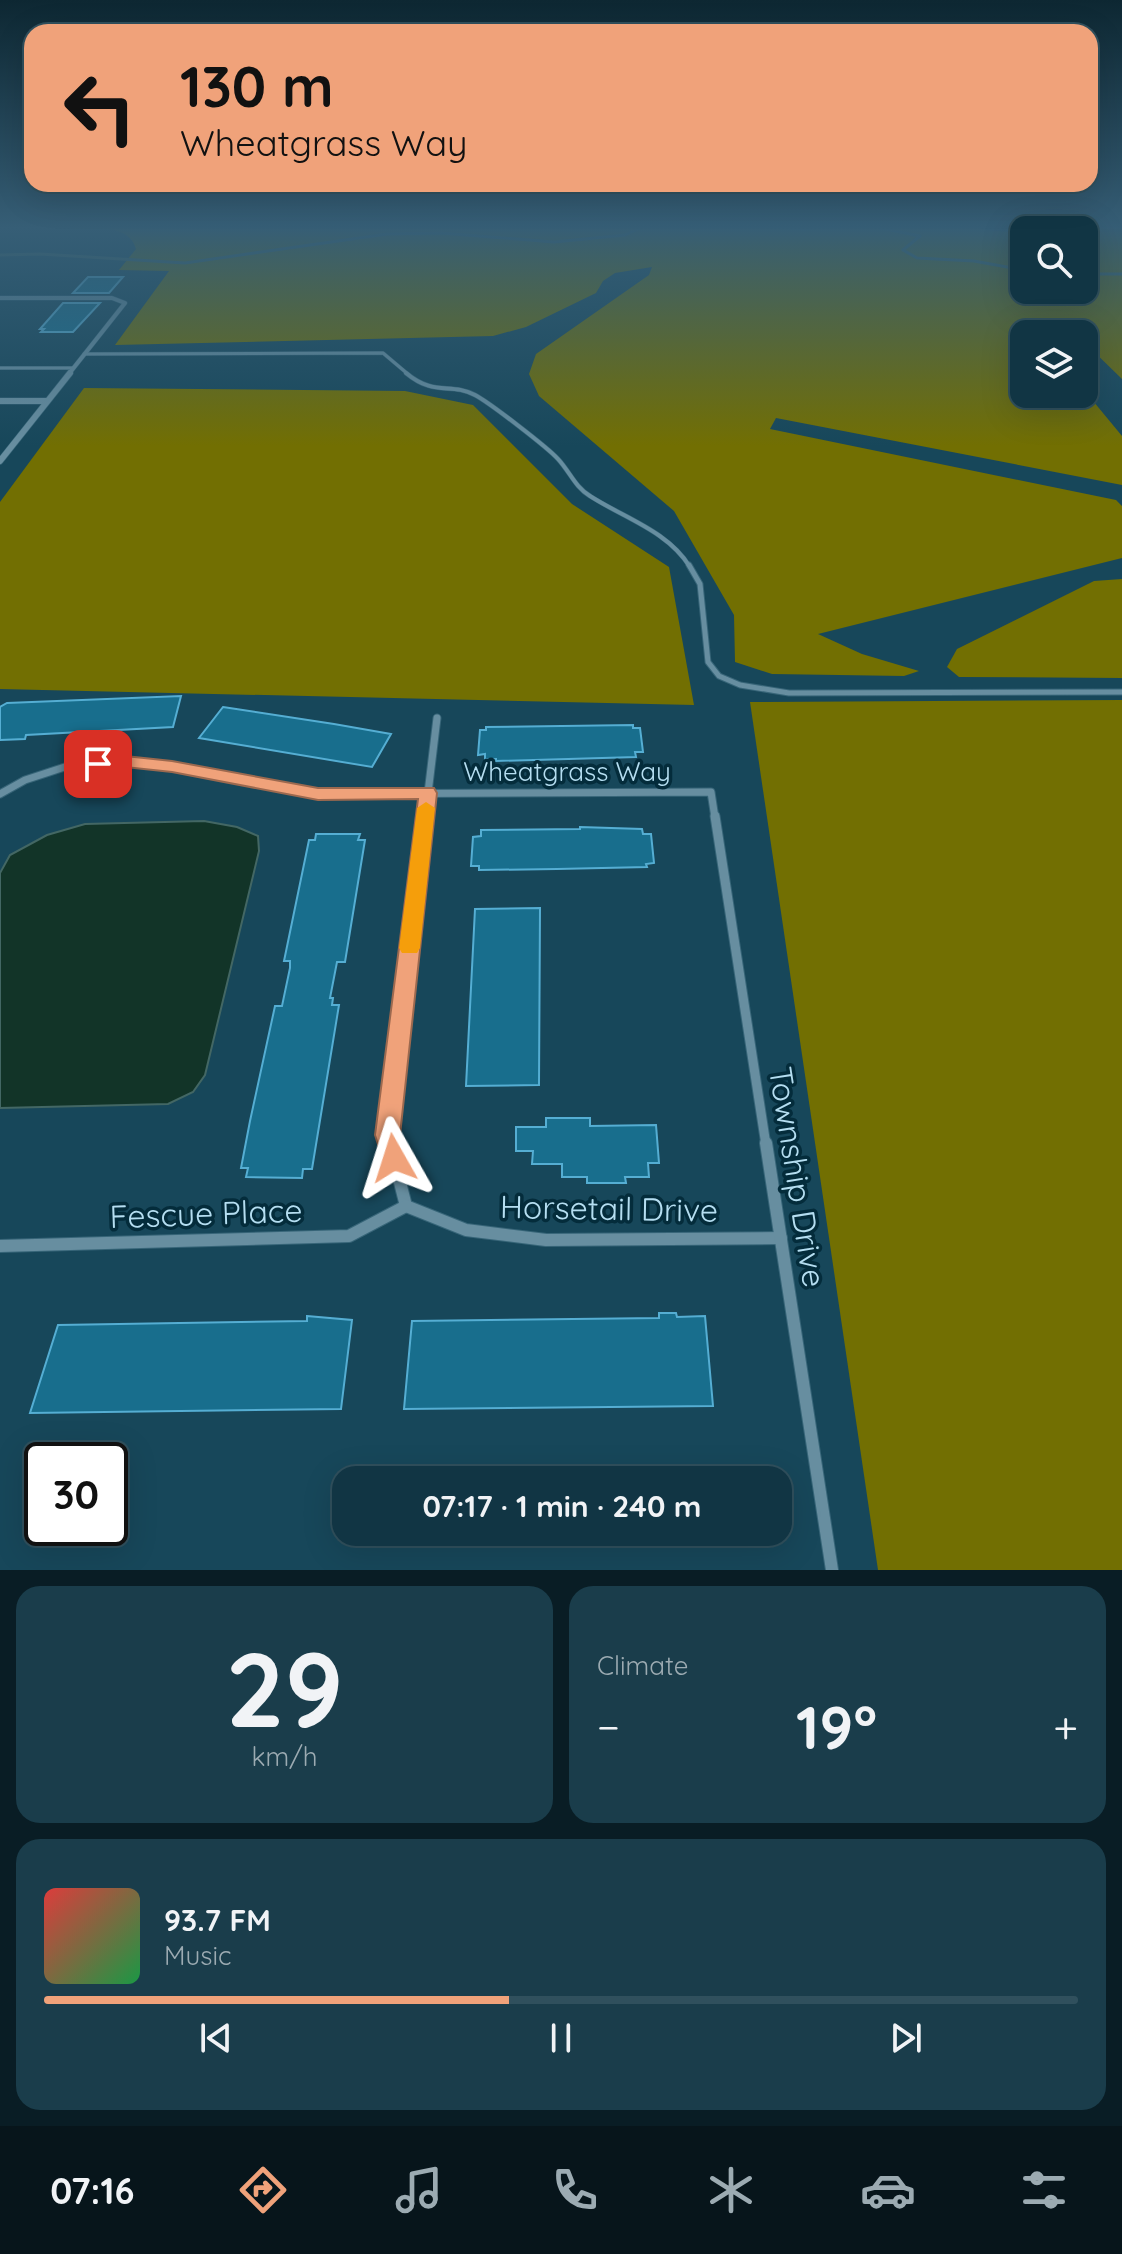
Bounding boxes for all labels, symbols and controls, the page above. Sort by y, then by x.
text: 130 m [180,51,334,121]
icon: left [48,56,152,160]
text: Wheatgrass Way [180,120,468,165]
map controls [1010,216,1098,408]
button: search [1010,216,1098,304]
button: layers [1010,320,1098,408]
pin [64,730,132,798]
icon: arrive [76,742,120,786]
street label: Wheatgrass Way [463,755,671,788]
street label: Township Drive [761,1064,835,1290]
position arrow [352,1116,436,1200]
street label: Horsetail Drive [500,1186,718,1230]
street label: Fescue Place [109,1190,303,1236]
speed limit sign: 30 [24,1442,128,1546]
text: 07:17 · 1 min · 240 m [423,1487,701,1525]
text: 29 [225,1623,344,1753]
text: Climate [597,1649,688,1682]
text: 19° [796,1689,877,1764]
text: − [597,1699,620,1754]
text: + [1053,1699,1078,1754]
text: km/h [252,1740,317,1773]
text: 93.7 FM [164,1901,271,1939]
text: Music [164,1939,232,1972]
icon: previous [194,2016,238,2060]
icon: pause [539,2016,583,2060]
icon: next [884,2016,928,2060]
icon: directions [235,2162,291,2218]
icon: music [391,2162,447,2218]
icon: phone [547,2162,603,2218]
icon: climate [703,2162,759,2218]
icon: car [860,2162,916,2218]
icon: filters [1016,2162,1072,2218]
text: 07:16 [50,2168,134,2213]

